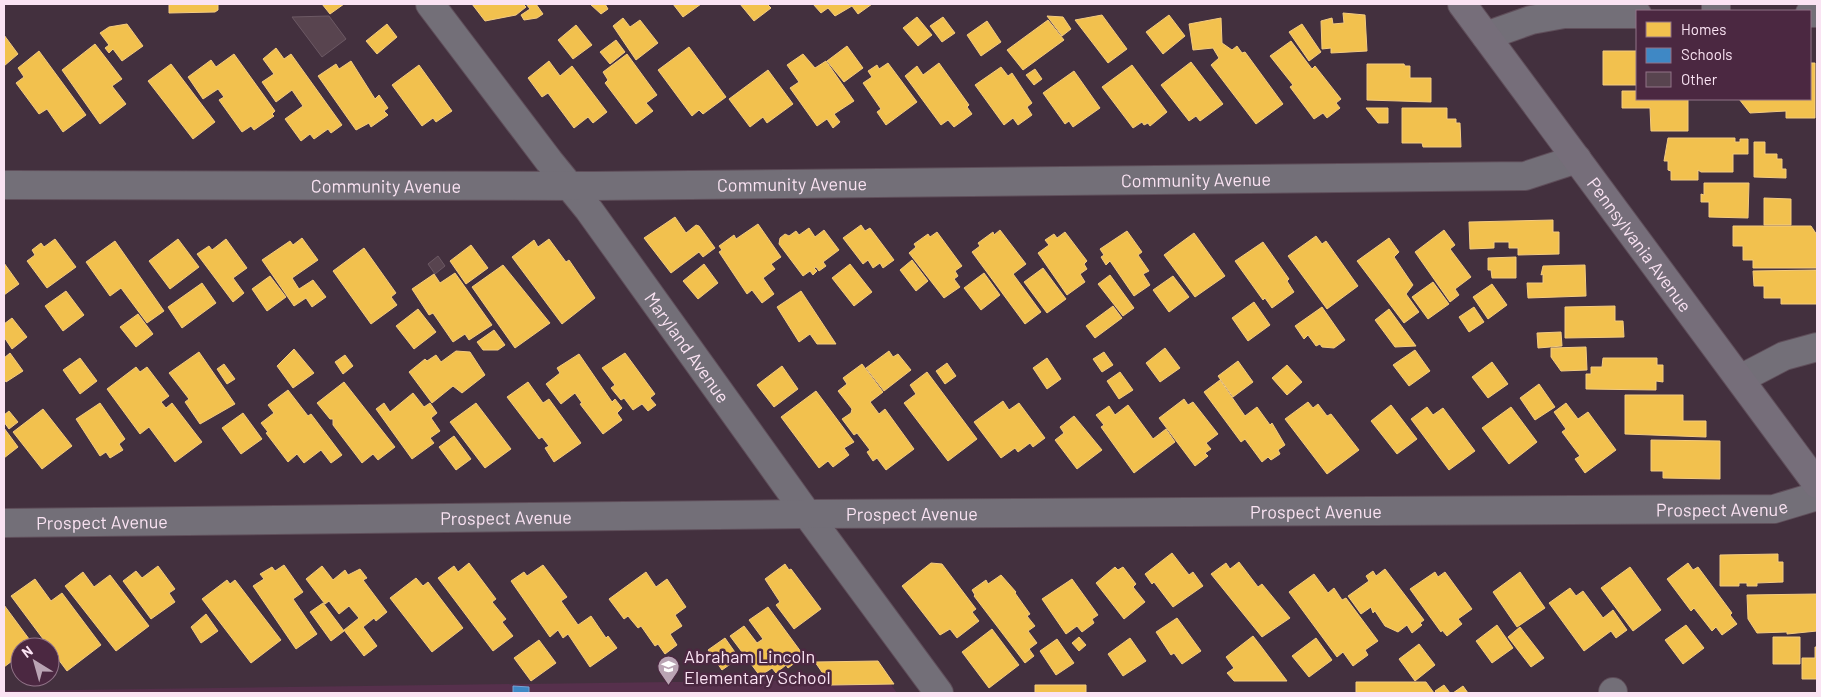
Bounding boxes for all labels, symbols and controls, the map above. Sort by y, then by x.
legend [1636,10,1811,100]
text: Homes [1681,20,1726,38]
text: Schools [1681,45,1733,63]
text: Other [1681,70,1718,88]
street label: Community Avenue [1121,168,1271,191]
street label: Community Avenue [717,172,867,196]
street label: Pennsylvania Avenue [1583,173,1697,316]
street label: Community Avenue [311,175,461,197]
street label: Maryland Avenue [640,287,734,407]
street label: Prospect Avenue [1656,494,1790,521]
street label: Prospect Avenue [1250,500,1382,523]
street label: Prospect Avenue [846,502,978,525]
street label: Prospect Avenue [440,506,572,529]
street label: Prospect Avenue [36,510,168,534]
north arrow [10,637,60,687]
text: N [18,642,36,661]
place label: Abraham Lincoln Elementary School [684,645,831,688]
school or university icon: Abraham Lincoln Elementary School [656,654,680,685]

